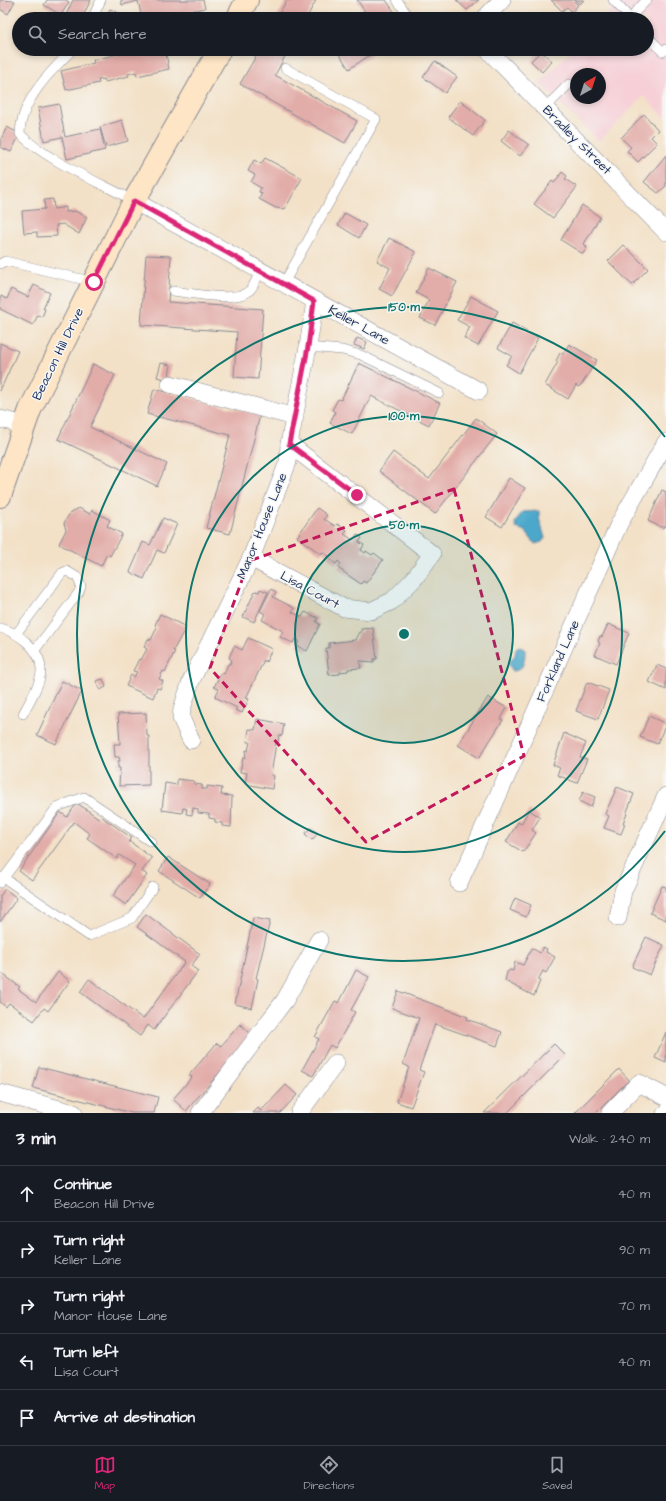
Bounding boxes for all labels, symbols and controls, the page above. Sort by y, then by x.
search box [12,12,654,56]
icon: search [26,23,48,45]
text: Search here [58,24,147,45]
north arrow [570,68,606,104]
street label: Bradley Street [538,101,616,180]
route start [85,273,103,291]
text: 150 m [388,299,421,316]
street label: Keller Lane [325,301,393,349]
street label: Beacon Hill Drive [28,305,88,403]
text: 100 m [389,408,420,425]
street label: Manor House Lane [232,470,292,582]
route end [348,486,366,504]
text: 50 m [389,517,420,534]
street label: Lisa Court [277,567,344,614]
street label: Forkland Lane [532,617,584,705]
centre of rings [397,627,411,641]
text: 3 min [16,1127,56,1151]
text: Walk · 240 m [569,1130,650,1148]
text: Continue [54,1174,112,1195]
icon: ahead [16,1183,38,1205]
text: 40 m [618,1185,650,1203]
text: Beacon Hill Drive [54,1195,155,1213]
text: Turn right [54,1230,125,1251]
icon: right [16,1239,38,1261]
text: 90 m [619,1241,650,1259]
text: Keller Lane [54,1251,122,1269]
text: Turn right [54,1286,125,1307]
icon: right [16,1295,38,1317]
text: 70 m [618,1297,650,1315]
text: Manor House Lane [54,1307,167,1325]
text: Turn left [54,1342,118,1363]
icon: left [16,1351,38,1373]
text: 40 m [618,1353,650,1371]
text: Lisa Court [54,1363,119,1381]
icon: arrive [16,1407,38,1429]
text: Arrive at destination [54,1407,195,1428]
tab: Map [94,1454,116,1493]
tab: Directions [303,1454,355,1493]
tab: Saved [542,1454,572,1493]

